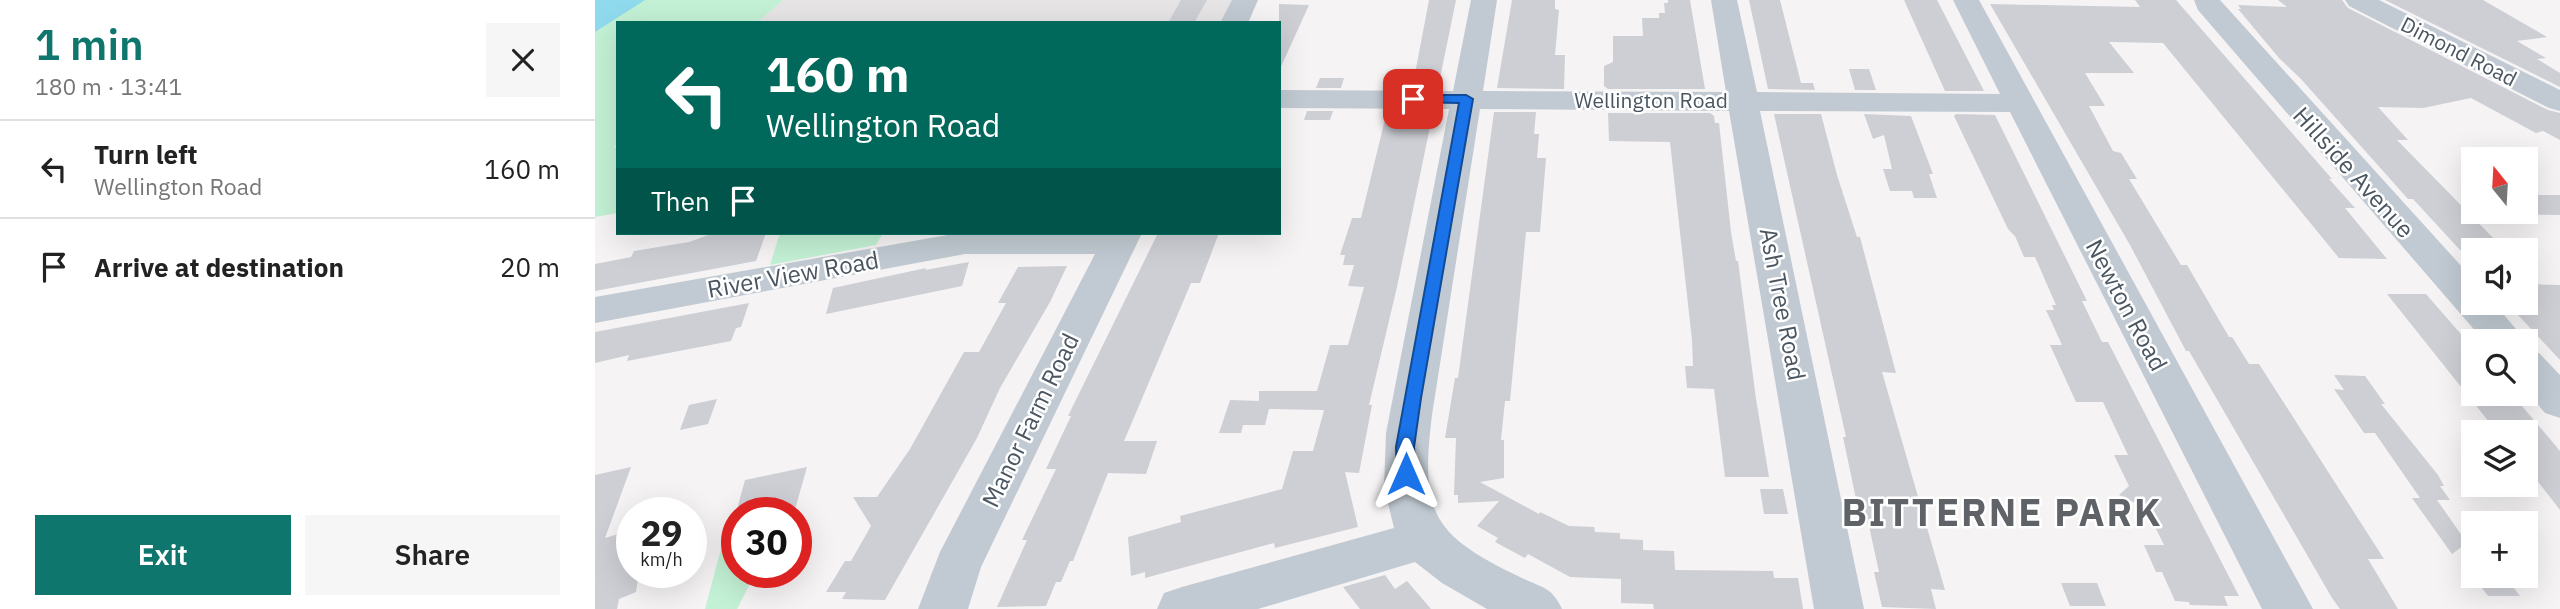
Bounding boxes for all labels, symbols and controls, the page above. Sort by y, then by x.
street label: Dimond Road [2396,10,2522,92]
text: 1 min [35,17,144,72]
button: close [486,23,560,97]
text: 160 m [766,42,910,105]
icon: left [651,49,742,140]
pin [1383,69,1443,129]
text: 180 m · 13:41 [35,71,182,101]
icon: arrive [1394,80,1432,118]
street label: Wellington Road [1574,86,1728,114]
street label: Hillside Avenue [2286,99,2422,245]
text: Wellington Road [766,104,1000,146]
text: Turn left [94,137,197,171]
north arrow [2461,147,2537,224]
map controls [2461,147,2538,588]
icon: left [35,150,73,188]
text: 160 m [484,152,560,186]
text: Wellington Road [94,171,262,201]
icon: arrive [724,182,762,220]
text: Then [651,184,710,218]
street label: Ash Tree Road [1753,225,1813,383]
street label: Newton Road [2079,234,2175,376]
button: sound [2461,238,2538,315]
street label: River View Road [705,243,881,305]
icon: arrive [35,248,73,286]
text: Arrive at destination [94,250,344,284]
text: 20 m [500,250,560,284]
street label: Manor Farm Road [974,328,1086,512]
button: search [2461,329,2538,406]
button: layers [2461,420,2538,497]
position arrow [1369,437,1443,511]
district label: BITTERNE PARK [1841,487,2163,536]
speed limit sign: 30 [721,497,812,588]
text: 29 [640,510,683,556]
button: + [2461,511,2538,588]
button: Exit [35,515,291,595]
button: Share [305,515,560,595]
text: km/h [640,548,683,571]

